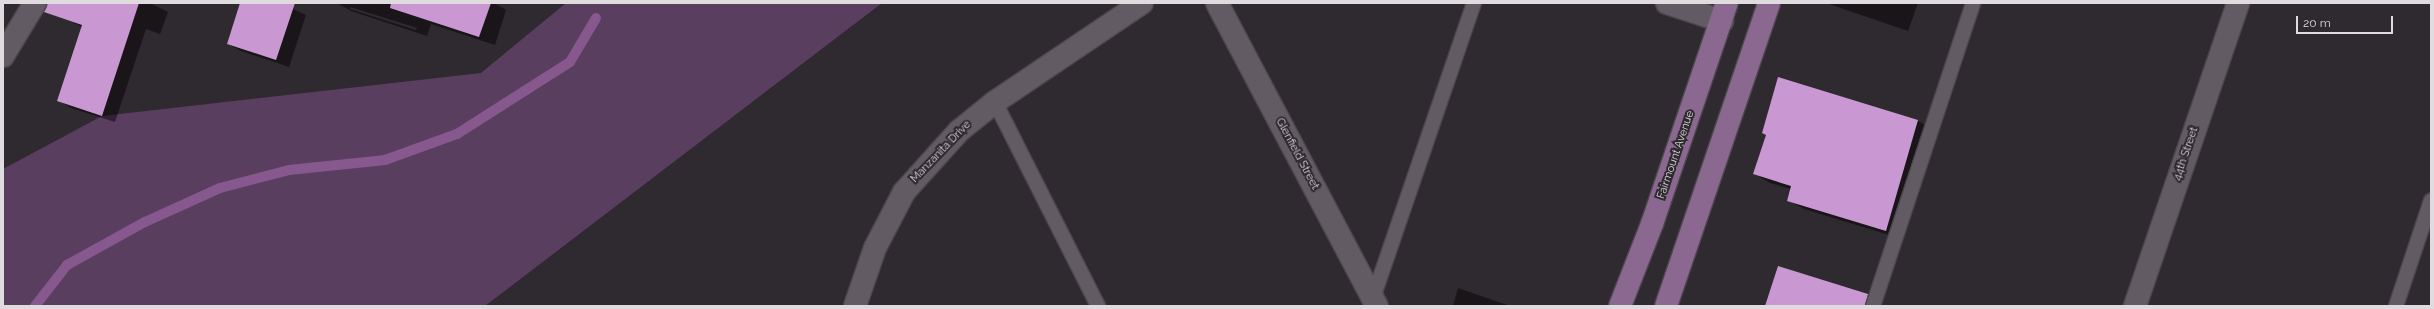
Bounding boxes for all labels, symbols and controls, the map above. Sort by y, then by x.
scale bar [2298,8,2395,34]
text: 20 m [2303,16,2331,30]
street label: Fairmount Avenue [1655,109,1697,201]
street label: Glenfield Street [1273,116,1321,192]
street label: Manzanita Drive [908,118,974,186]
street label: 44th Street [2171,126,2201,182]

